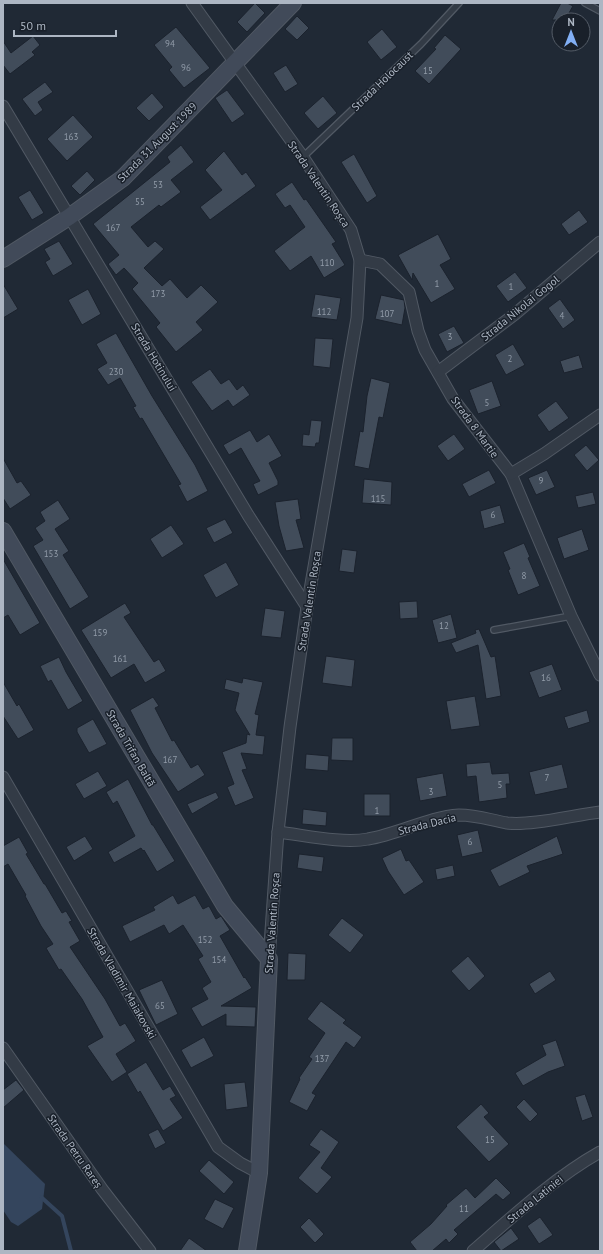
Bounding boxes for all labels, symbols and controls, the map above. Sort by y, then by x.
scale bar [14,12,116,38]
north arrow [551,12,591,52]
text: N [567,15,575,29]
text: 50 m [20,18,46,33]
house number: 94 [165,38,175,49]
street label: Strada Holocaust [348,48,416,114]
house number: 96 [181,62,191,73]
house number: 15 [423,65,433,76]
street label: Strada 31 August 1989 [114,99,200,185]
house number: 163 [64,131,78,142]
street label: Strada Valentin Roșca [285,138,353,230]
house number: 53 [153,179,163,190]
house number: 55 [135,196,145,207]
house number: 167 [106,222,120,233]
house number: 110 [320,257,334,268]
street label: Strada Nikolai Gogol [478,272,563,344]
house number: 1 [435,278,440,289]
house number: 1 [509,281,514,292]
house number: 173 [151,288,165,299]
house number: 112 [317,306,331,317]
house number: 107 [380,308,394,319]
house number: 4 [560,310,565,321]
street label: Strada Hotinului [128,320,180,394]
house number: 3 [448,331,453,342]
house number: 2 [508,353,513,364]
house number: 230 [109,366,123,377]
street label: Strada 8 Martie [448,394,502,461]
house number: 5 [485,397,490,408]
house number: 9 [539,475,544,486]
house number: 115 [371,493,385,504]
house number: 6 [491,509,496,520]
house number: 153 [44,548,58,559]
street label: Strada Valentin Roșca [294,550,324,652]
house number: 8 [522,570,527,581]
house number: 12 [439,620,449,631]
house number: 159 [93,627,107,638]
house number: 161 [113,653,127,664]
house number: 16 [541,672,551,683]
street label: Strada Trifan Baltă [103,707,159,789]
house number: 167 [163,754,177,765]
house number: 7 [545,772,550,783]
house number: 5 [498,779,503,790]
house number: 3 [429,786,434,797]
house number: 1 [375,805,380,816]
street label: Strada Dacia [397,810,457,838]
house number: 6 [468,836,473,847]
street label: Strada Valentin Roșca [261,872,283,974]
street label: Strada Vladimir Maiakovski [84,925,160,1041]
house number: 152 [198,934,212,945]
house number: 154 [212,954,226,965]
house number: 65 [155,1000,165,1011]
house number: 137 [315,1053,329,1064]
street label: Strada Petru Rareș [44,1112,106,1191]
house number: 15 [485,1134,495,1145]
street label: Strada Latiniei [504,1172,566,1226]
house number: 11 [459,1203,469,1214]

